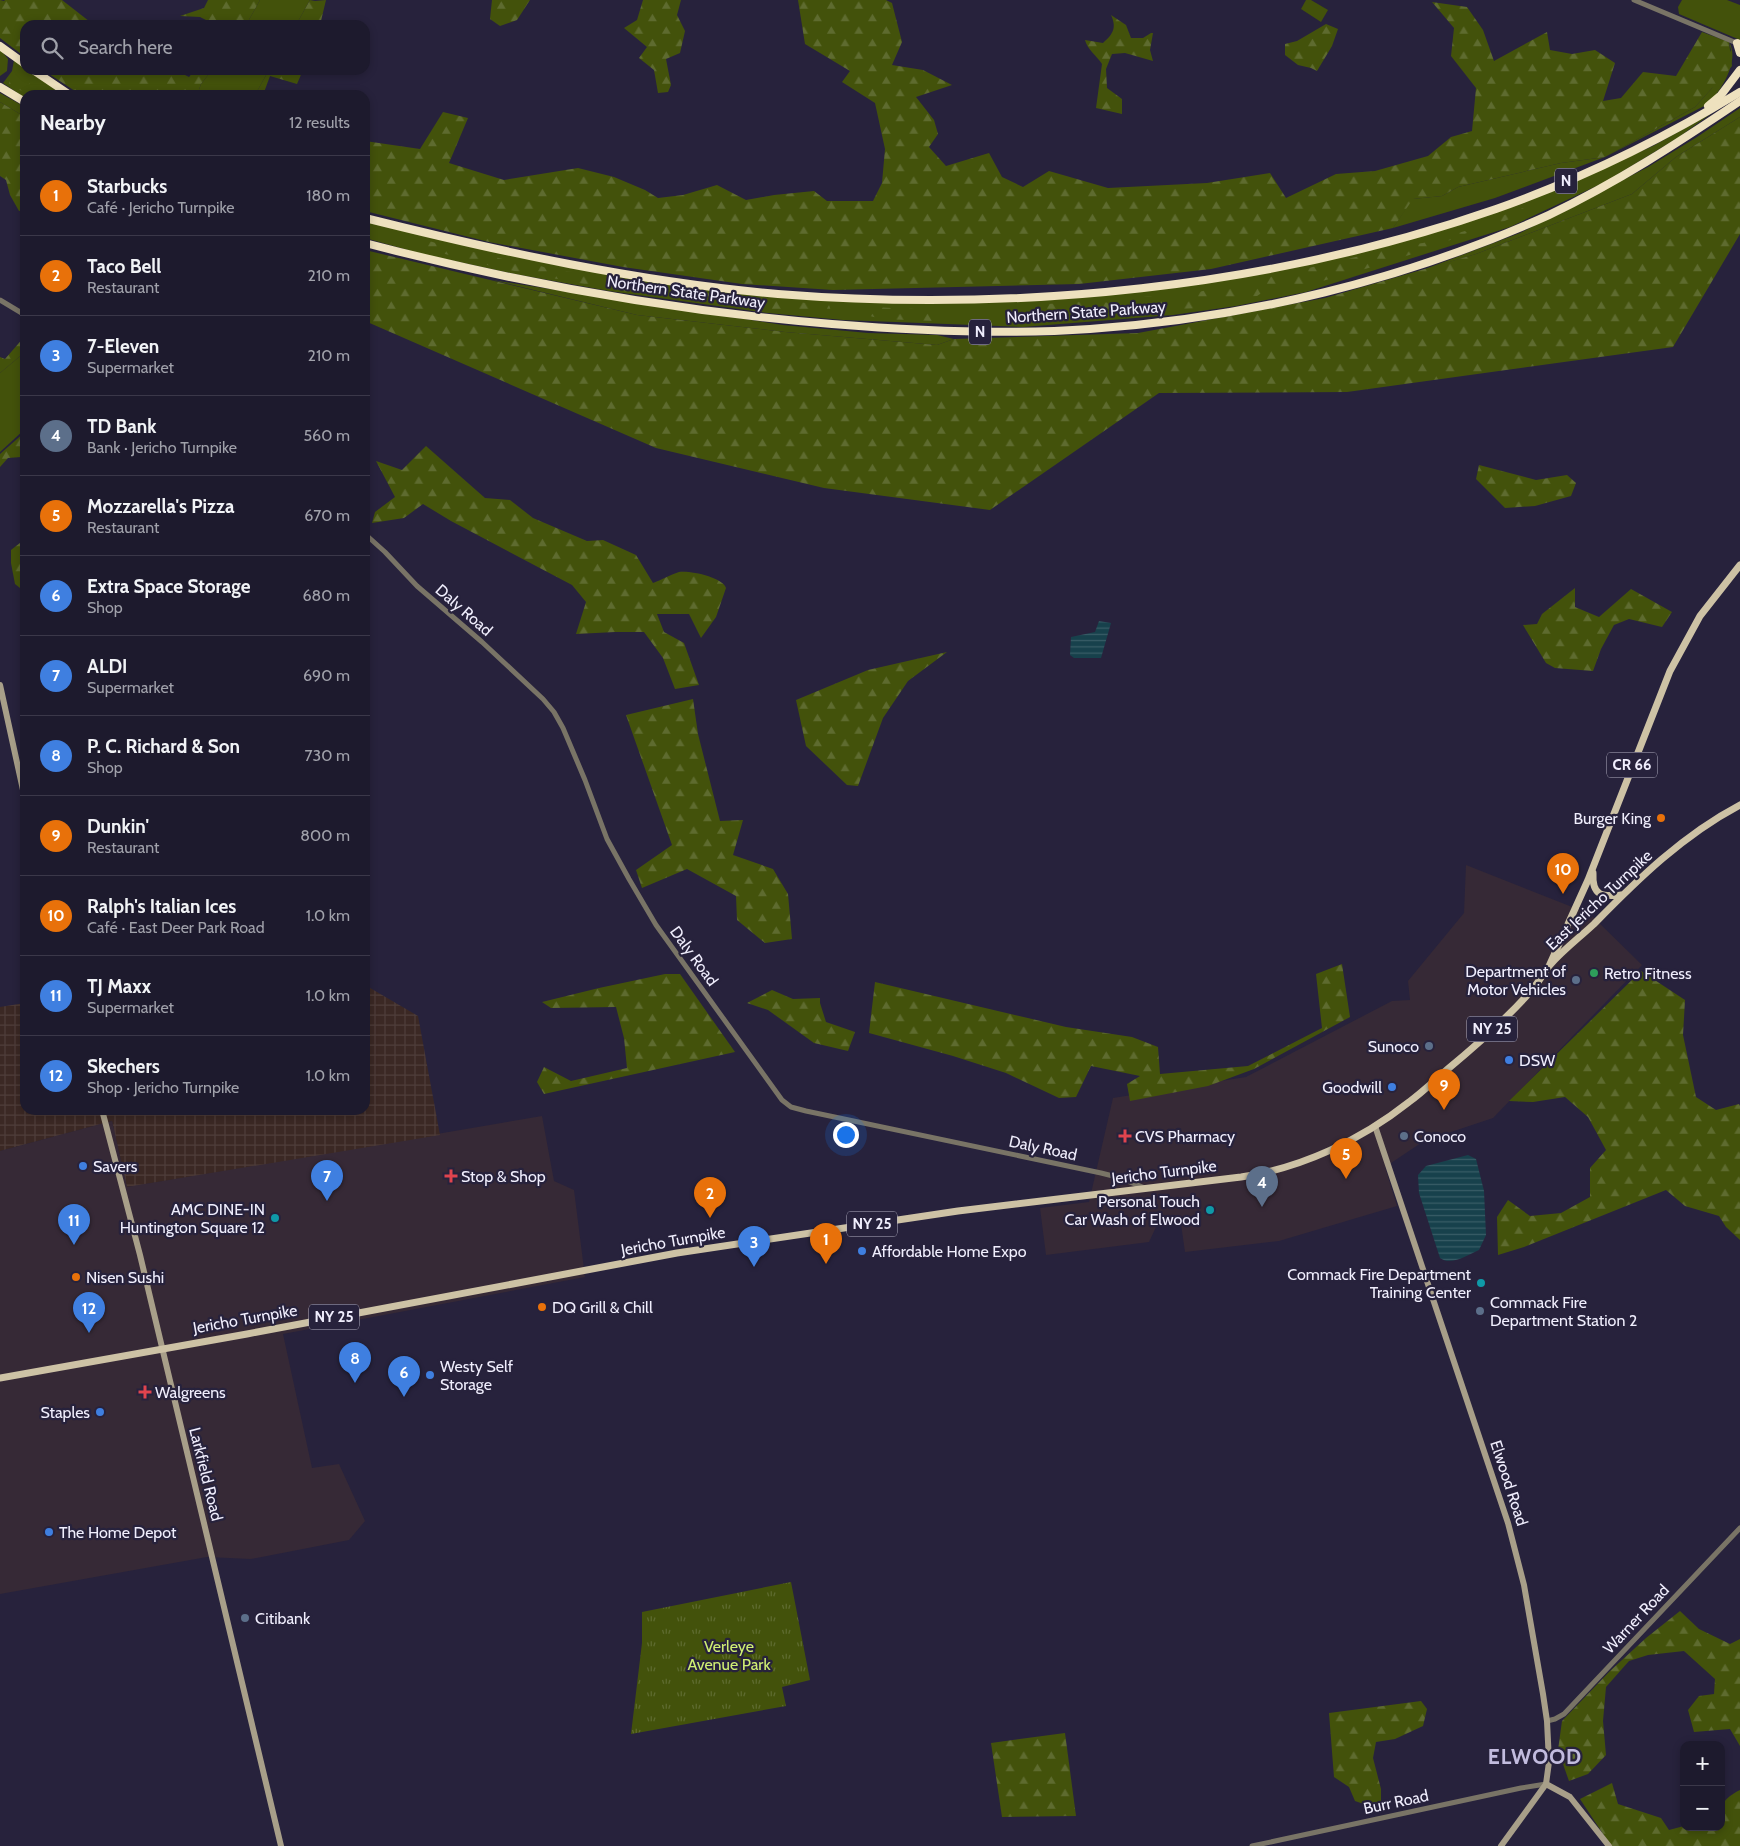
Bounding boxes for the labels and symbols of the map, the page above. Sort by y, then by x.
road number: N [1555,168,1577,194]
street label: Northern State Parkway [606,271,766,313]
street label: Northern State Parkway [1006,297,1166,327]
road number: N [969,320,991,344]
street label: Daly Road [432,580,496,640]
road number: CR 66 [1607,752,1657,778]
place label: Burger King [1574,809,1652,828]
marker: Burger King [1655,812,1667,824]
street label: East Jericho Turnpike [1542,846,1656,954]
pin: 10 [1547,853,1579,894]
street label: Daly Road [666,922,722,990]
place label: Department of Motor Vehicles [1465,962,1567,999]
place label: Retro Fitness [1604,964,1692,983]
marker: Retro Fitness [1588,967,1600,979]
marker: Department of Motor Vehicles [1570,974,1582,986]
road number: NY 25 [1467,1016,1517,1042]
place label: Sunoco [1368,1037,1419,1056]
marker: Sunoco [1423,1040,1435,1052]
place label: DSW [1519,1051,1556,1070]
marker: DSW [1503,1054,1515,1066]
pin: 9 [1428,1069,1460,1110]
place label: Goodwill [1322,1078,1382,1097]
marker: Goodwill [1386,1081,1398,1093]
your location [833,1122,859,1148]
place label: CVS Pharmacy [1135,1127,1235,1146]
place label: Conoco [1414,1127,1466,1146]
marker: CVS Pharmacy [1119,1130,1131,1142]
marker: Conoco [1398,1130,1410,1142]
street label: Daly Road [1007,1132,1079,1164]
pin: 5 [1330,1138,1362,1179]
street label: Jericho Turnpike [1109,1156,1218,1188]
place label: Savers [93,1157,138,1176]
marker: Savers [77,1160,89,1172]
pin: 7 [311,1160,343,1201]
pin: 4 [1246,1166,1278,1207]
place label: Stop & Shop [461,1167,546,1186]
marker: Stop & Shop [445,1170,457,1182]
pin: 2 [694,1177,726,1218]
place label: Personal Touch Car Wash of Elwood [1065,1192,1200,1229]
place label: AMC DINE-IN Huntington Square 12 [120,1200,265,1237]
pin: 11 [58,1204,90,1245]
marker: Personal Touch Car Wash of Elwood [1204,1204,1216,1216]
marker: AMC DINE-IN Huntington Square 12 [269,1212,281,1224]
road number: NY 25 [847,1212,897,1236]
street label: Jericho Turnpike [618,1222,727,1260]
pin: 1 [810,1223,842,1264]
pin: 3 [738,1226,770,1267]
place label: Affordable Home Expo [872,1242,1027,1261]
marker: Affordable Home Expo [856,1245,868,1257]
place label: Commack Fire Department Training Center [1287,1265,1472,1302]
place label: Nisen Sushi [86,1268,164,1287]
marker: Nisen Sushi [70,1271,82,1283]
marker: Commack Fire Department Training Center [1475,1277,1487,1289]
pin: 12 [73,1292,105,1333]
place label: Commack Fire Department Station 2 [1490,1293,1637,1330]
place label: DQ Grill & Chill [552,1298,653,1317]
street label: Jericho Turnpike [190,1300,299,1338]
marker: DQ Grill & Chill [536,1301,548,1313]
road number: NY 25 [309,1304,359,1330]
marker: Commack Fire Department Station 2 [1474,1305,1486,1317]
pin: 8 [339,1342,371,1383]
pin: 6 [388,1356,420,1397]
place label: Westy Self Storage [440,1357,514,1394]
marker: Westy Self Storage [424,1369,436,1381]
place label: Walgreens [155,1383,226,1402]
marker: Walgreens [139,1386,151,1398]
place label: Staples [40,1403,90,1422]
marker: Staples [94,1406,106,1418]
street label: Larkfield Road [185,1425,227,1523]
street label: Elwood Road [1486,1438,1532,1528]
place label: The Home Depot [59,1523,177,1542]
marker: The Home Depot [43,1526,55,1538]
street label: Warner Road [1599,1580,1673,1658]
place label: Citibank [255,1609,311,1628]
marker: Citibank [239,1612,251,1624]
park label: Verleye Avenue Park [687,1637,771,1674]
district label: ELWOOD [1488,1744,1582,1769]
street label: Burr Road [1362,1786,1430,1818]

